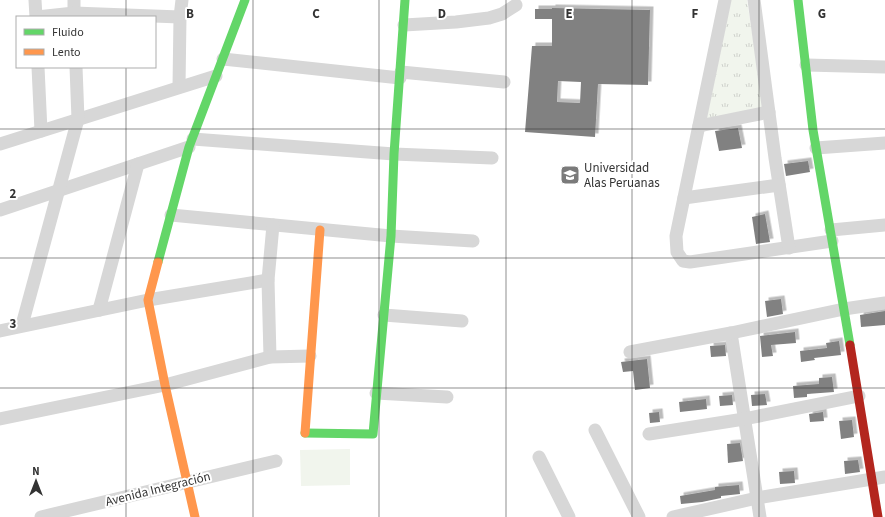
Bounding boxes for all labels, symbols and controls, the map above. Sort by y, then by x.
text: B [186,5,194,23]
text: C [312,5,320,23]
text: D [438,5,446,23]
text: E [565,5,573,23]
text: F [692,5,699,23]
text: G [818,5,826,23]
legend [16,16,156,68]
text: Fluido [52,24,84,41]
text: Lento [52,44,81,61]
place label: Universidad Alas Peruanas [584,159,660,192]
school or university icon: Universidad Alas Peruanas [559,164,581,186]
text: 2 [10,185,17,203]
text: 3 [10,315,17,333]
north arrow [16,461,56,501]
text: N [32,464,40,479]
street label: Avenida Integración [104,467,212,511]

